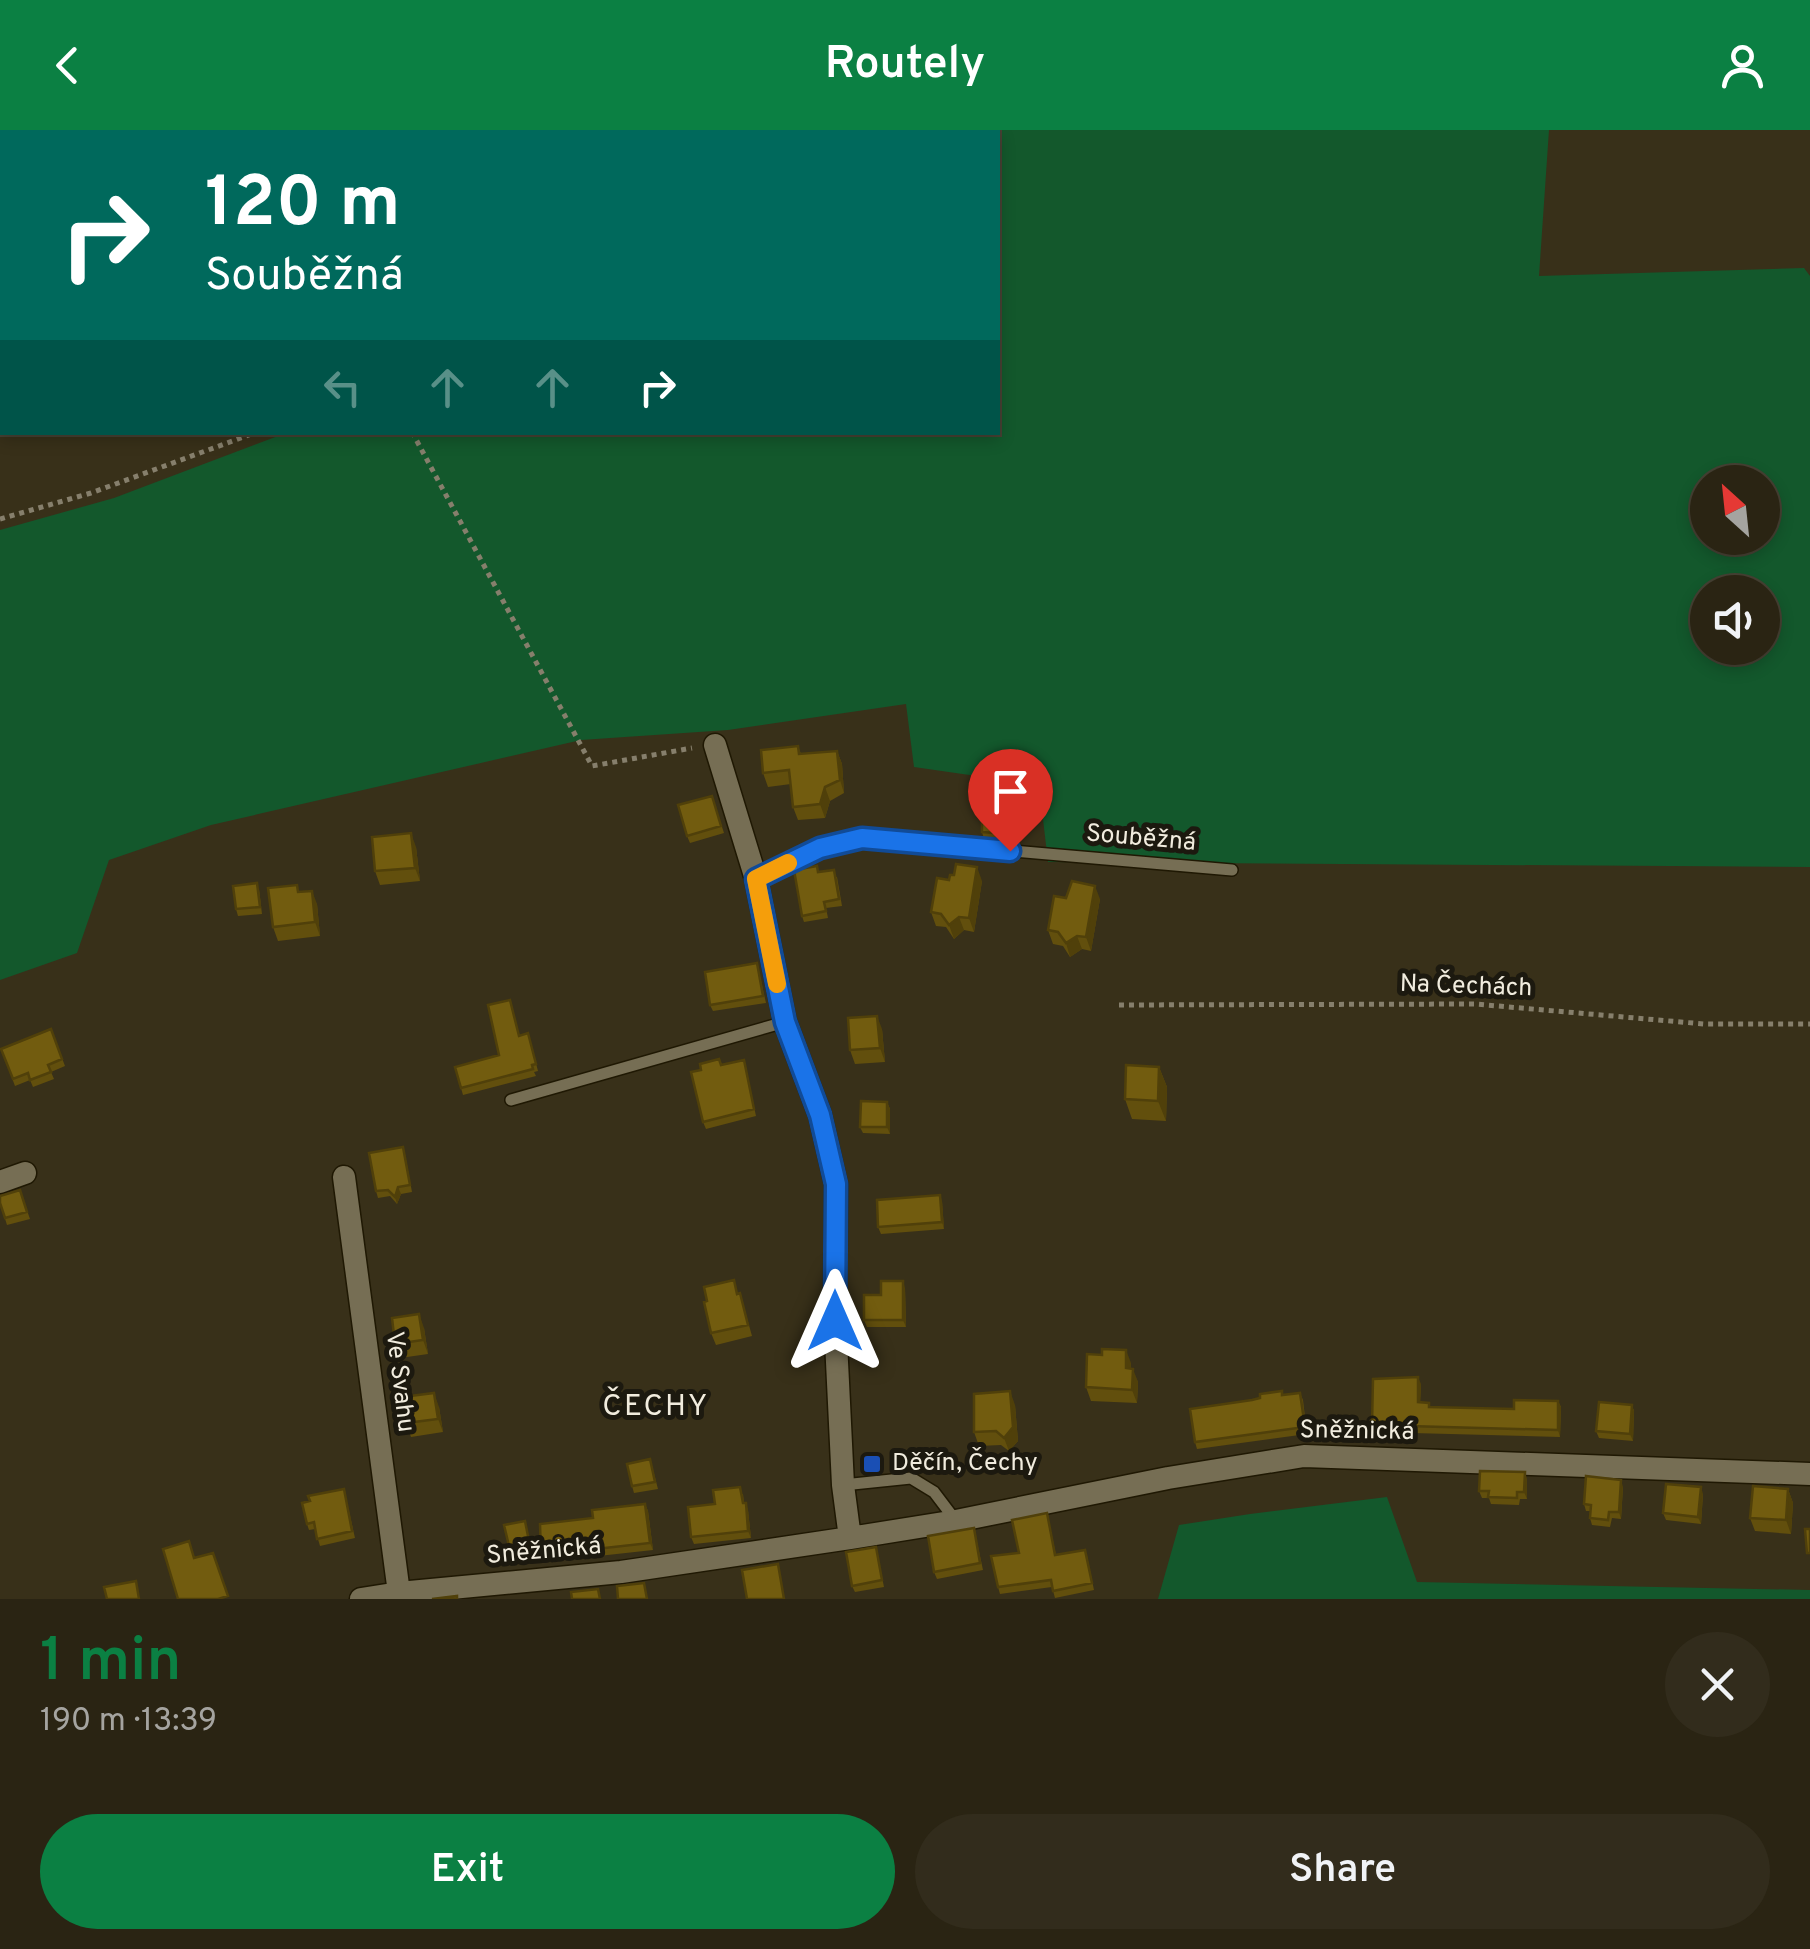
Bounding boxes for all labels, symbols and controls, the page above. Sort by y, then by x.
text: Routely [825,37,985,94]
icon: back [40,38,95,93]
icon: person [1715,38,1770,93]
text: 120 m [205,162,401,251]
icon: right [40,170,170,300]
text: Souběžná [205,249,404,306]
icon: left [315,360,370,415]
icon: ahead [420,360,475,415]
icon: ahead [525,360,580,415]
icon: right [630,360,685,415]
north arrow [1690,465,1780,555]
map controls [1690,465,1780,665]
button: sound [1690,575,1780,665]
pin [968,749,1053,852]
icon: arrive [983,764,1038,819]
street label: Souběžná [1085,818,1197,860]
street label: Na Čechách [1399,968,1533,1005]
position arrow [783,1269,887,1373]
street label: Ve Svahu [377,1330,421,1434]
district label: ČECHY [602,1386,710,1426]
street label: Sněžnická [1299,1415,1415,1449]
place label: Děčín, Čechy [892,1447,1038,1480]
marker: Děčín, Čechy [861,1453,883,1475]
street label: Sněžnická [485,1531,603,1573]
text: 1 min [40,1626,181,1702]
button: close [1665,1632,1770,1737]
text: 190 m · 13:39 [40,1702,217,1742]
button: Exit [40,1814,895,1929]
button: Share [915,1814,1770,1929]

